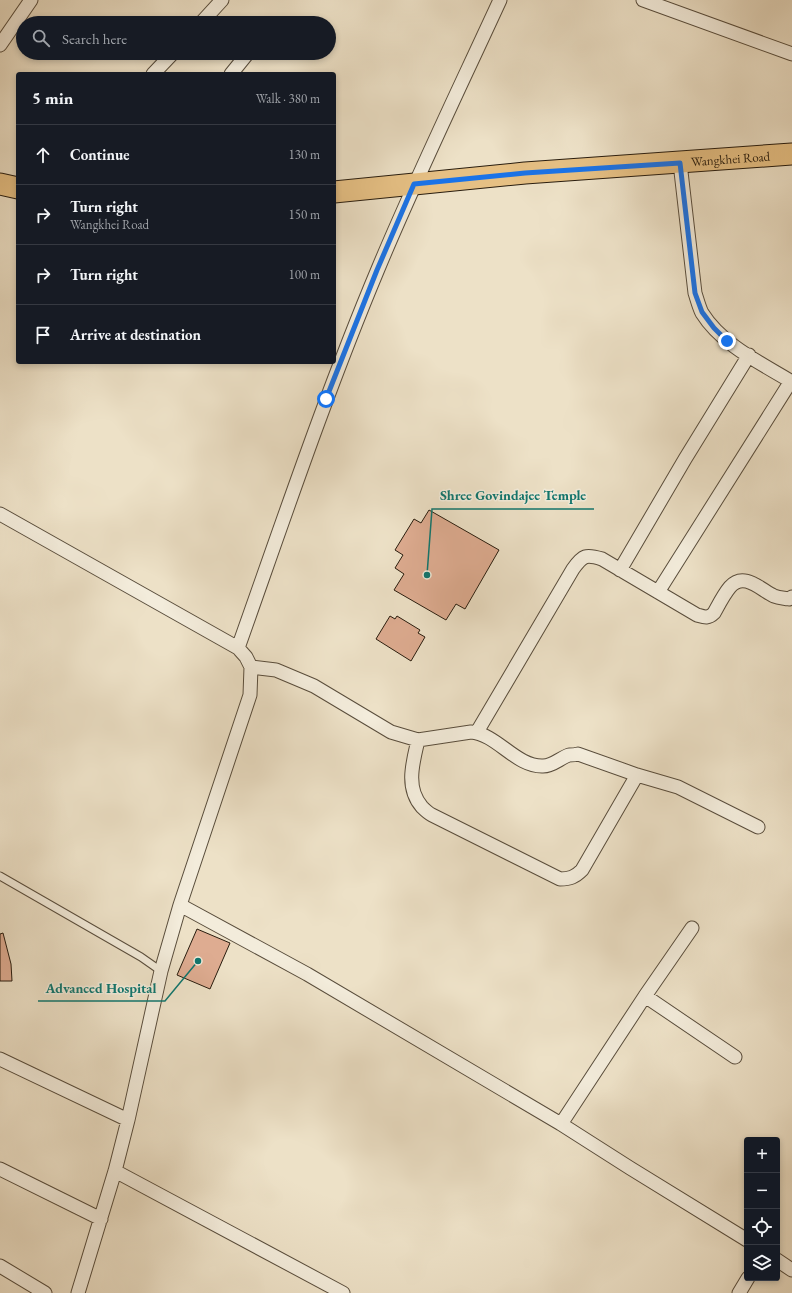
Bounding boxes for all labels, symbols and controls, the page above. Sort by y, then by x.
search box [16,16,336,60]
icon: search [30,27,52,49]
text: Search here [62,29,127,48]
text: 5 min [32,87,73,109]
text: Walk · 380 m [256,90,320,107]
icon: ahead [32,144,54,166]
text: Continue [70,145,130,164]
text: 130 m [289,146,320,163]
street label: Wangkhei Road [690,147,771,170]
text: Turn right [70,197,138,216]
icon: right [32,204,54,226]
text: 150 m [289,206,320,223]
text: Wangkhei Road [70,216,149,233]
icon: right [32,264,54,286]
text: Turn right [70,265,138,284]
text: 100 m [289,266,320,283]
icon: arrive [32,324,54,346]
text: Arrive at destination [70,325,201,344]
route end [718,332,736,350]
route start [317,390,335,408]
callout: Shree Govindajee Temple [432,483,594,509]
text: Shree Govindajee Temple [440,486,586,504]
callout: Advanced Hospital [38,975,165,1001]
text: Advanced Hospital [45,979,156,997]
map controls [744,1137,780,1281]
button: + [744,1137,780,1173]
button: − [744,1173,780,1209]
button: locate [744,1209,780,1245]
button: layers [744,1245,780,1281]

